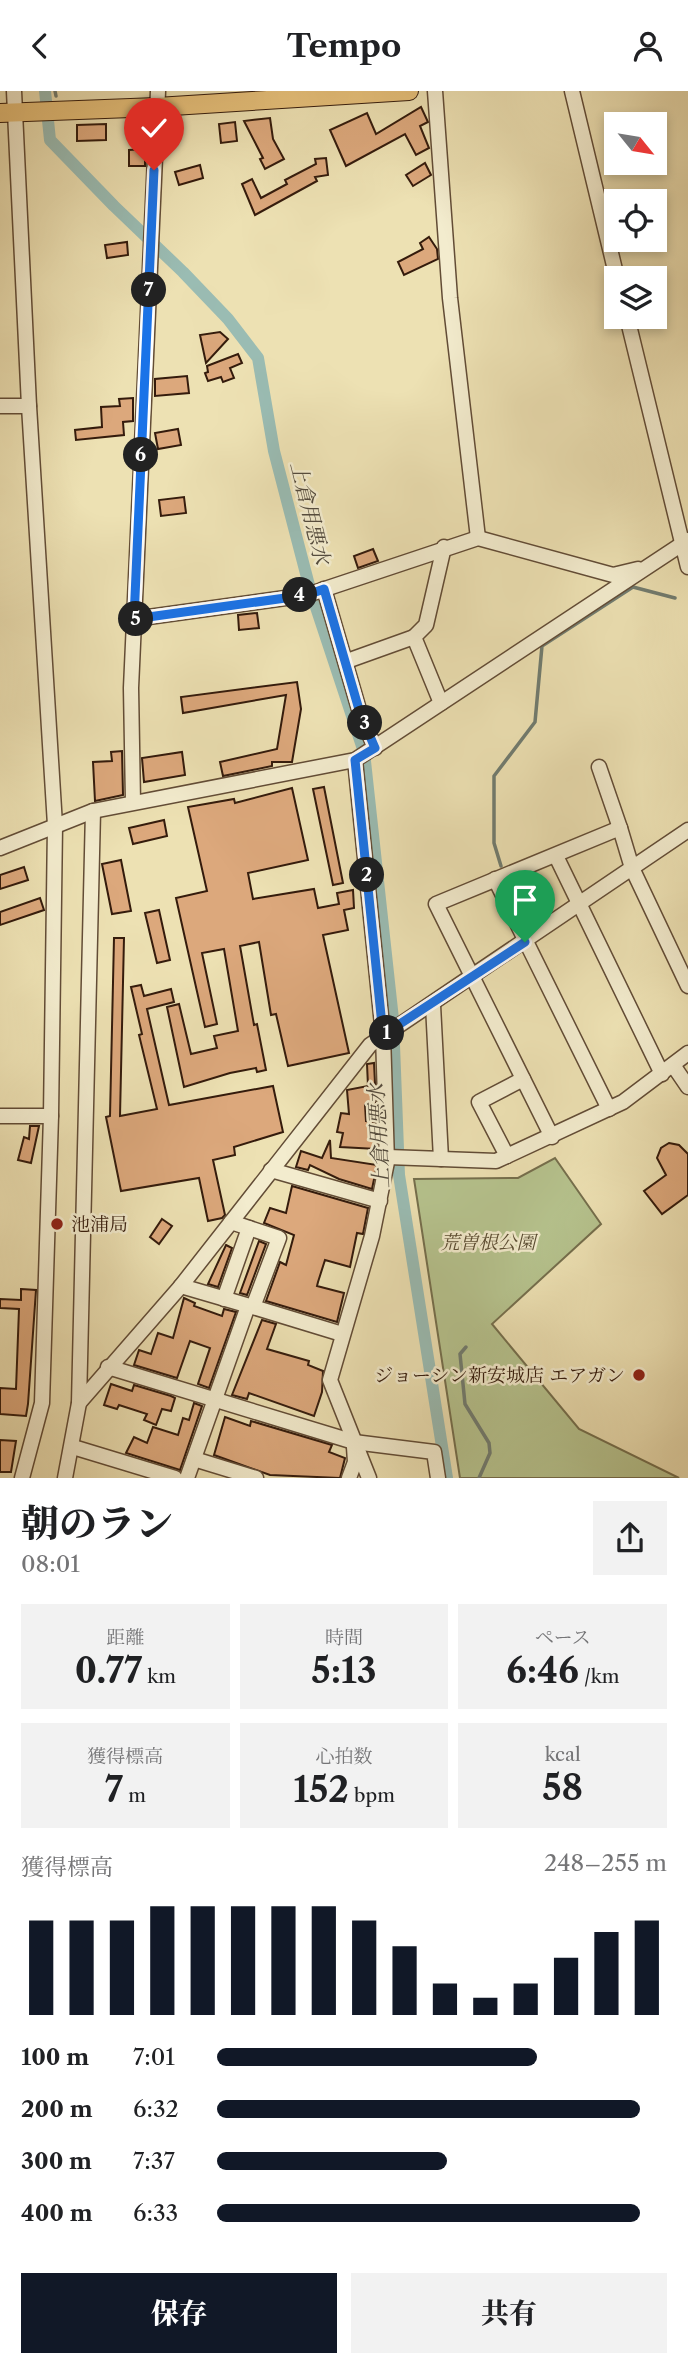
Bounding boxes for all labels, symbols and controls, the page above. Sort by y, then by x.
text: Tempo [287,26,401,65]
icon: back [21,27,59,65]
icon: person [629,27,667,65]
pin [124,98,184,170]
icon: check [135,109,173,147]
north arrow [604,112,667,175]
map controls [604,112,667,329]
button: locate [604,189,667,252]
button: layers [604,266,667,329]
pin: 7 [132,273,166,307]
text: 7 [144,278,153,301]
pin: 6 [124,437,158,473]
text: 6 [135,443,146,466]
water label: 上倉用悪水 [286,459,336,569]
pin: 4 [282,577,318,613]
text: 4 [294,583,305,606]
pin: 5 [118,601,154,637]
text: 5 [130,607,141,630]
pin: 3 [348,705,382,741]
text: 3 [359,711,370,734]
pin: 2 [350,857,384,893]
text: 2 [361,863,372,886]
pin [495,870,555,942]
icon: arrive [506,881,544,919]
pin: 1 [370,1016,404,1051]
text: 1 [382,1021,391,1044]
water label: 上倉用悪水 [363,1081,394,1189]
place label: 池浦局 [71,1213,128,1236]
marker: 池浦局 [49,1216,65,1232]
park label: 荒曽根公園 [440,1231,538,1254]
place label: ジョーシン新安城店 エアガン [374,1364,625,1387]
marker: ジョーシン新安城店 エアガン [631,1367,647,1383]
text: 朝のラン [21,1500,173,1547]
button: share [593,1501,667,1575]
text: 08:01 [21,1550,80,1578]
text: 距離 [106,1626,144,1649]
text: 時間 [325,1626,363,1649]
text: ペース [535,1626,591,1649]
text: 0.77 [75,1649,142,1692]
text: 5:13 [311,1649,377,1692]
text: 6:46 [506,1649,579,1692]
text: km [142,1665,176,1688]
text: /km [579,1665,619,1688]
text: kcal [545,1743,581,1766]
text: 獲得標高 [87,1745,163,1768]
text: 心拍数 [315,1745,373,1768]
text: 58 [542,1766,583,1809]
text: 7 [105,1768,123,1811]
text: 152 [293,1768,349,1811]
text: m [123,1784,146,1807]
text: bpm [349,1784,395,1807]
text: 248–255 m [544,1849,667,1877]
text: 獲得標高 [21,1853,113,1881]
text: 100 m [21,2043,89,2071]
text: 7:01 [133,2043,175,2071]
text: 200 m [21,2095,93,2123]
text: 6:32 [133,2095,179,2123]
text: 300 m [21,2147,92,2175]
text: 7:37 [133,2147,175,2175]
text: 400 m [21,2199,93,2227]
text: 6:33 [133,2199,178,2227]
button: 保存 [21,2273,337,2353]
button: 共有 [351,2273,667,2353]

